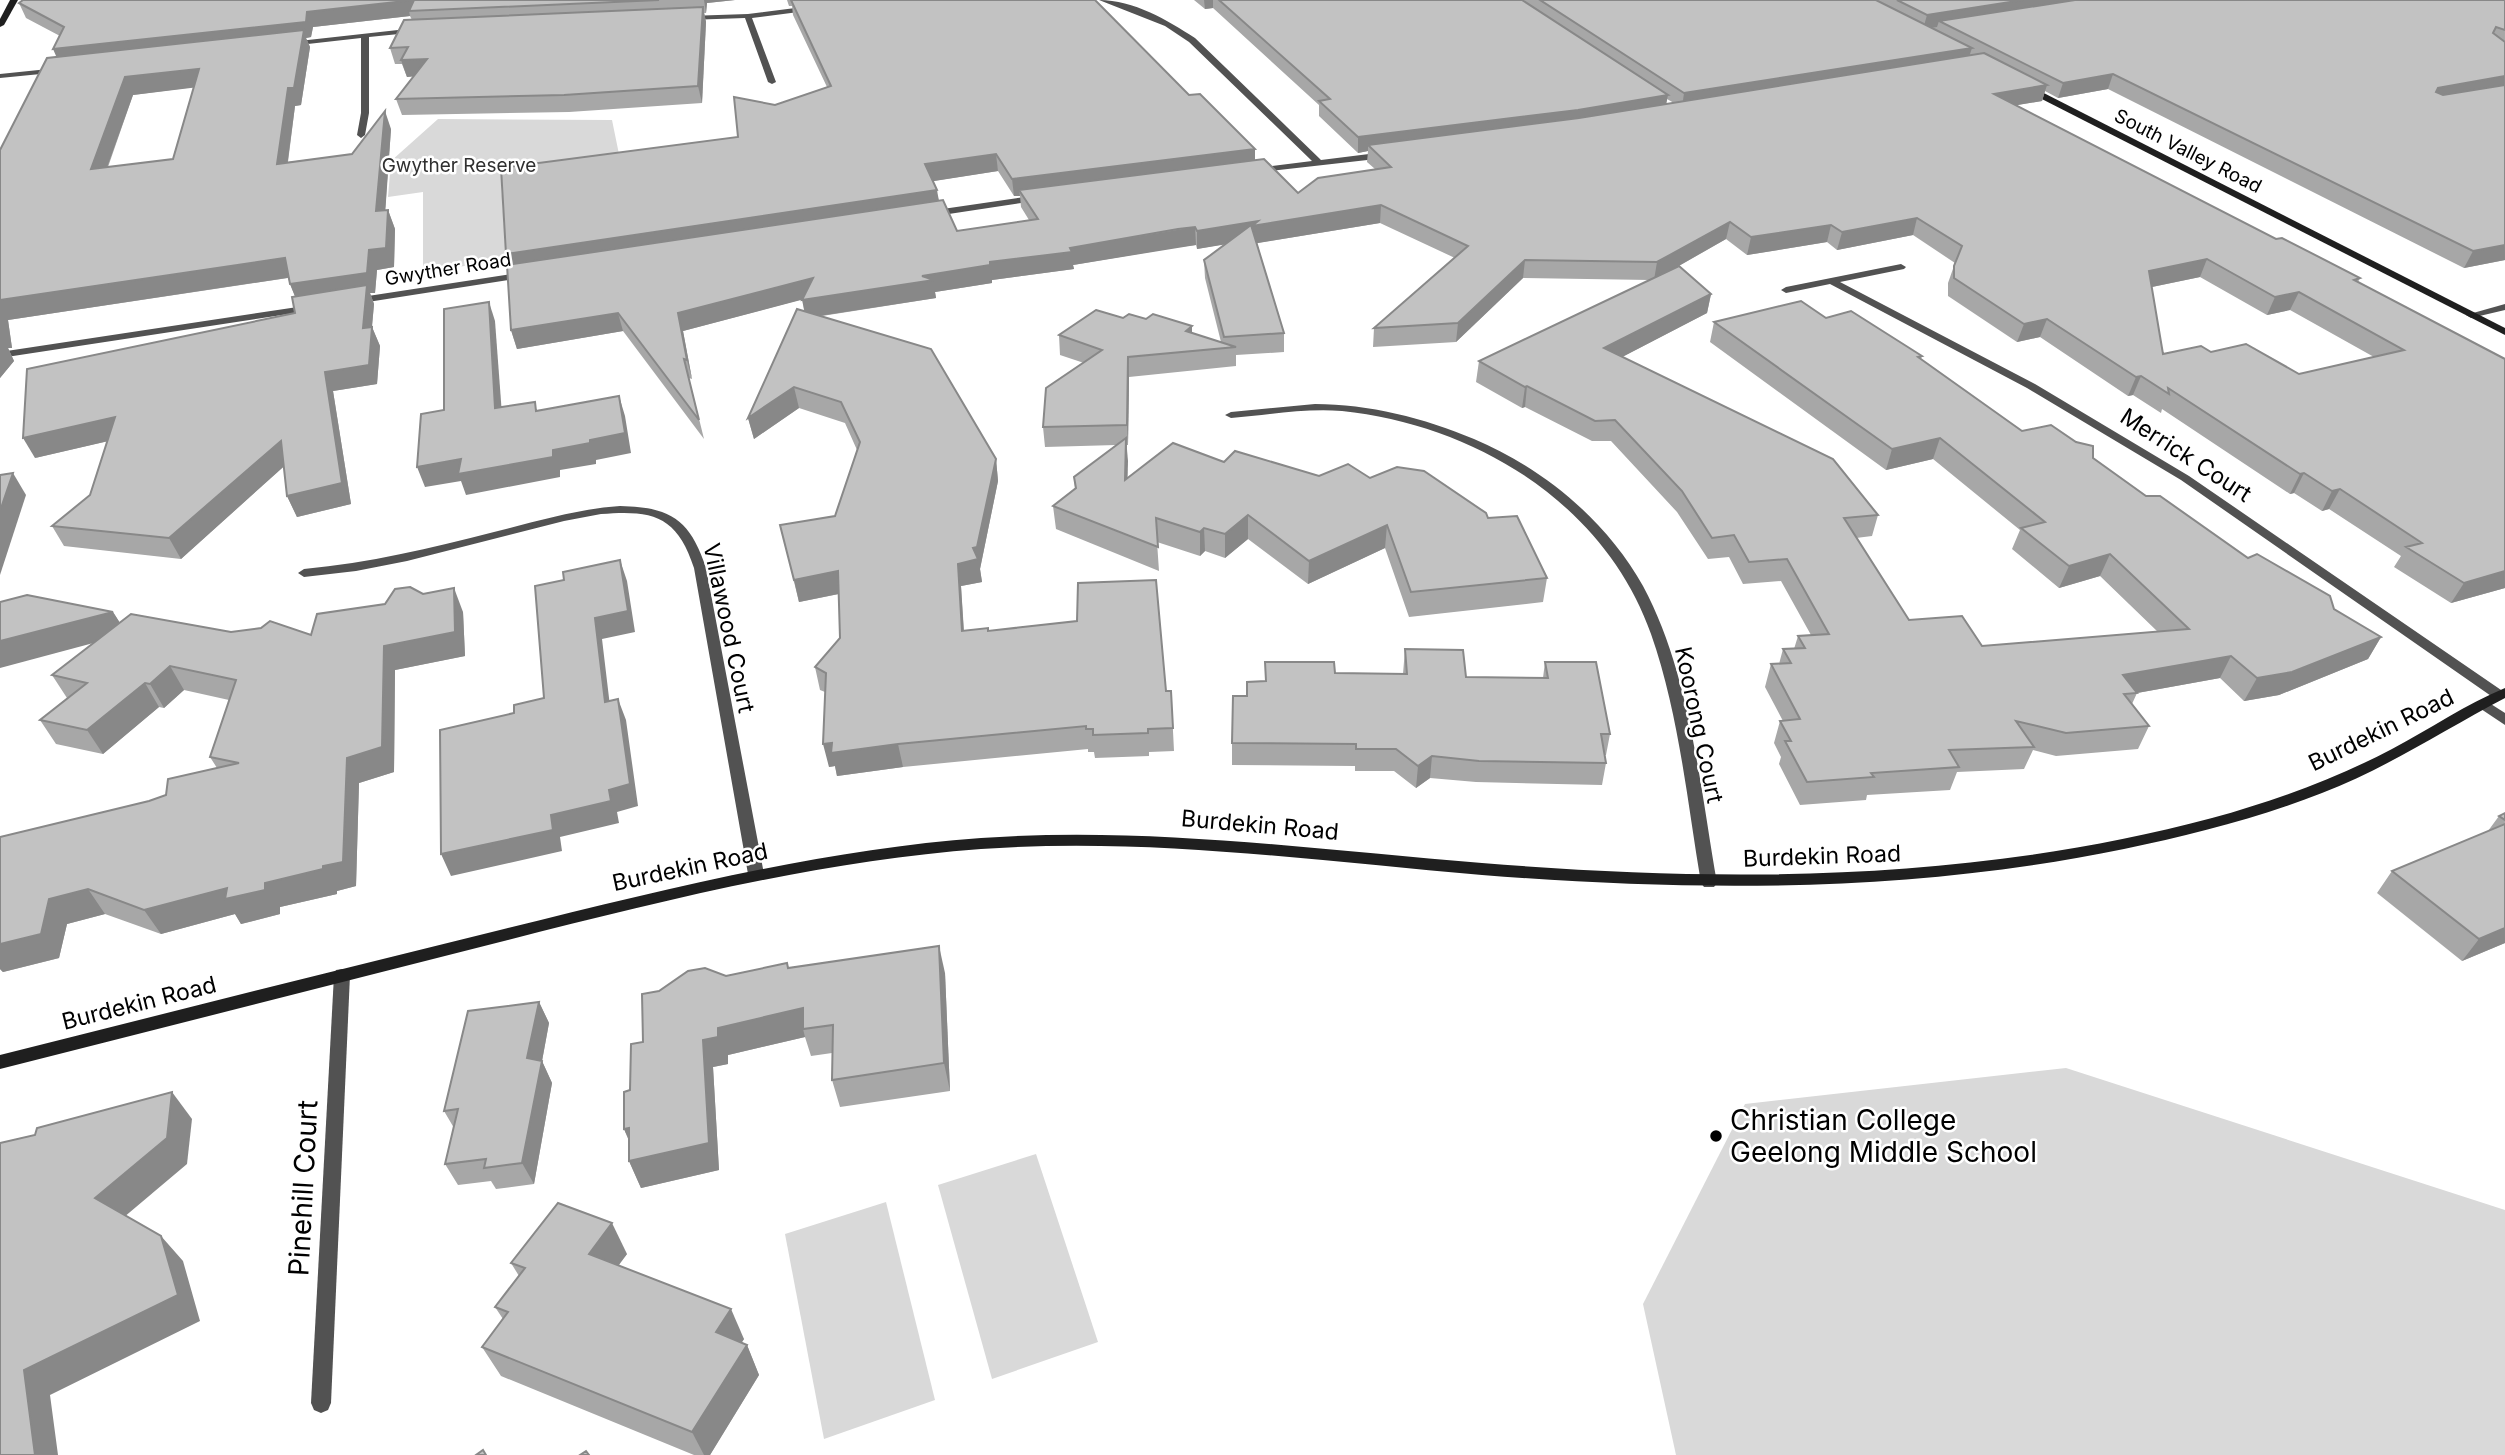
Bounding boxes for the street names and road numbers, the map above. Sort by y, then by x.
street label: South Valley Road [2111,104,2265,198]
street label: Gwyther Road [383,248,513,290]
street label: Merrick Court [2115,402,2257,508]
street label: Villawood Court [697,541,761,716]
street label: Koorong Court [1669,644,1729,806]
street label: Burdekin Road [2304,683,2458,777]
street label: Burdekin Road [1180,804,1340,846]
street label: Burdekin Road [610,837,770,897]
street label: Burdekin Road [1742,839,1902,873]
street label: Burdekin Road [59,970,219,1036]
street label: Pinehill Court [281,1099,325,1277]

